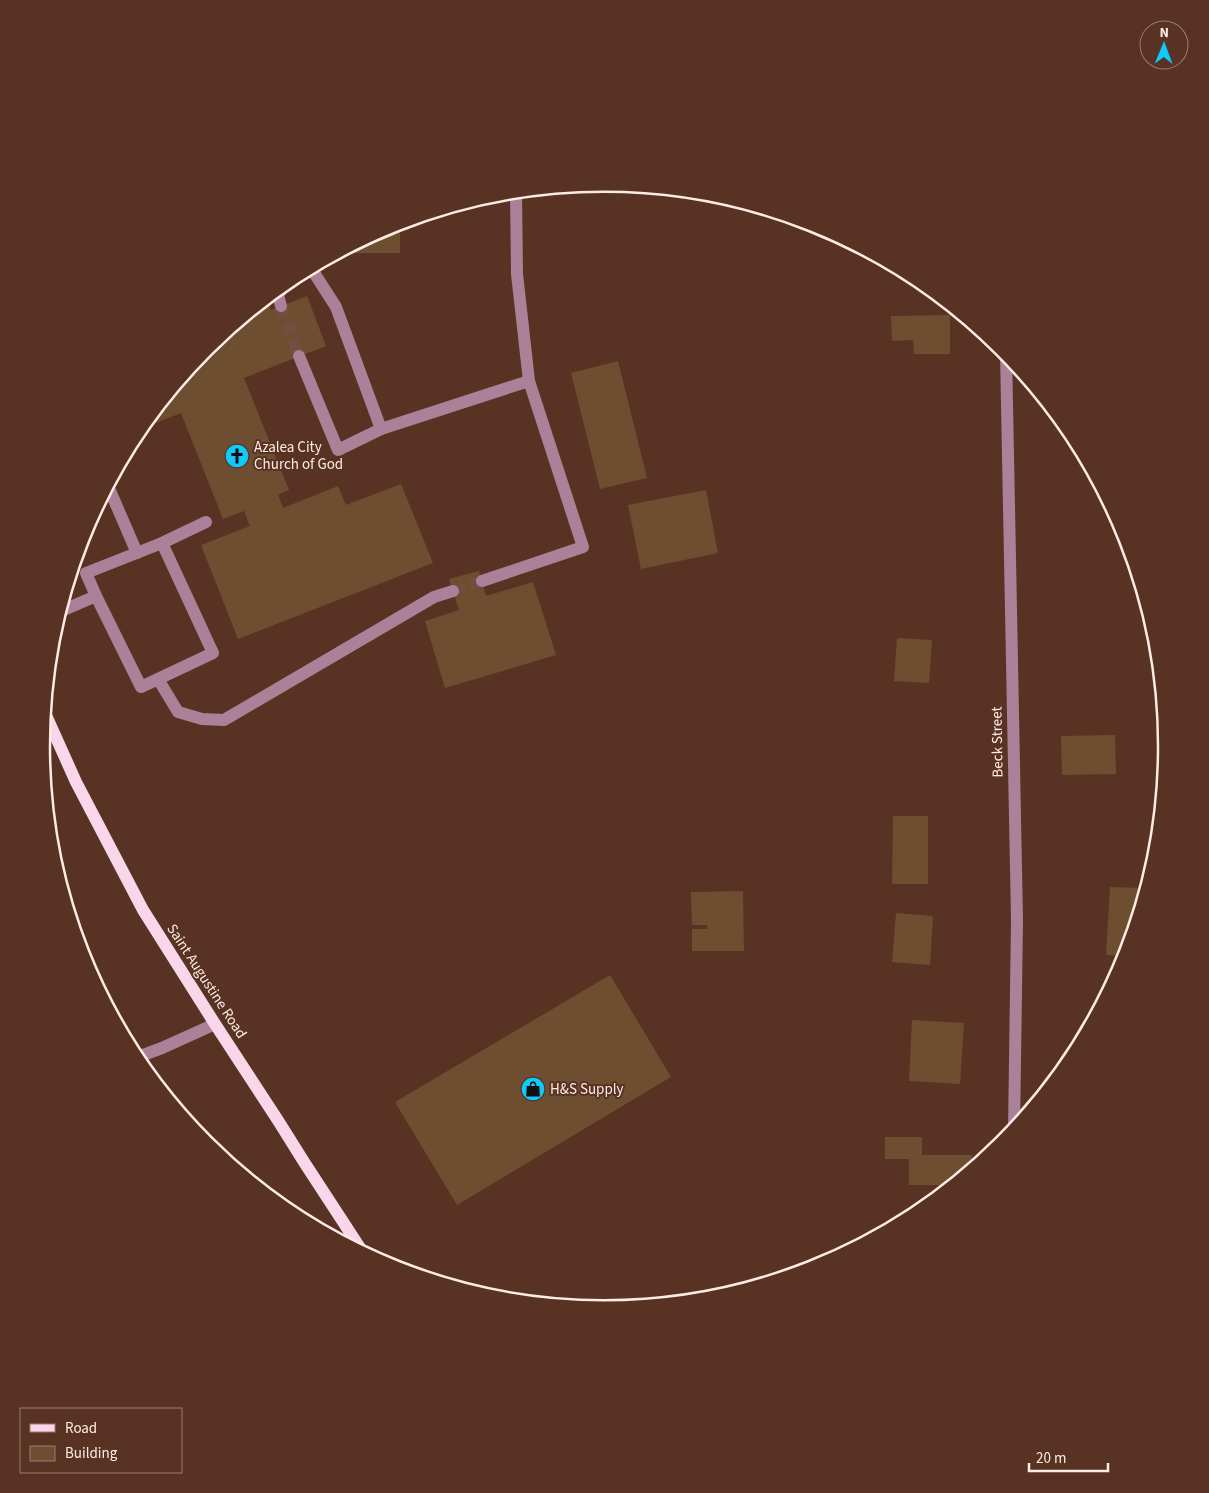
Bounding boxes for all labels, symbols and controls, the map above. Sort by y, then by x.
north arrow [1139,20,1189,70]
text: N [1159,23,1169,43]
place label: Azalea City Church of God [254,437,343,475]
church icon: Azalea City Church of God [224,443,250,469]
street label: Beck Street [986,706,1009,778]
street label: Saint Augustine Road [162,920,252,1043]
shop icon: H&S Supply [520,1076,546,1102]
place label: H&S Supply [550,1079,624,1100]
legend [20,1408,182,1473]
text: Road [65,1418,97,1439]
scale bar [1029,1440,1108,1472]
text: Building [65,1443,118,1464]
text: 20 m [1036,1448,1066,1469]

